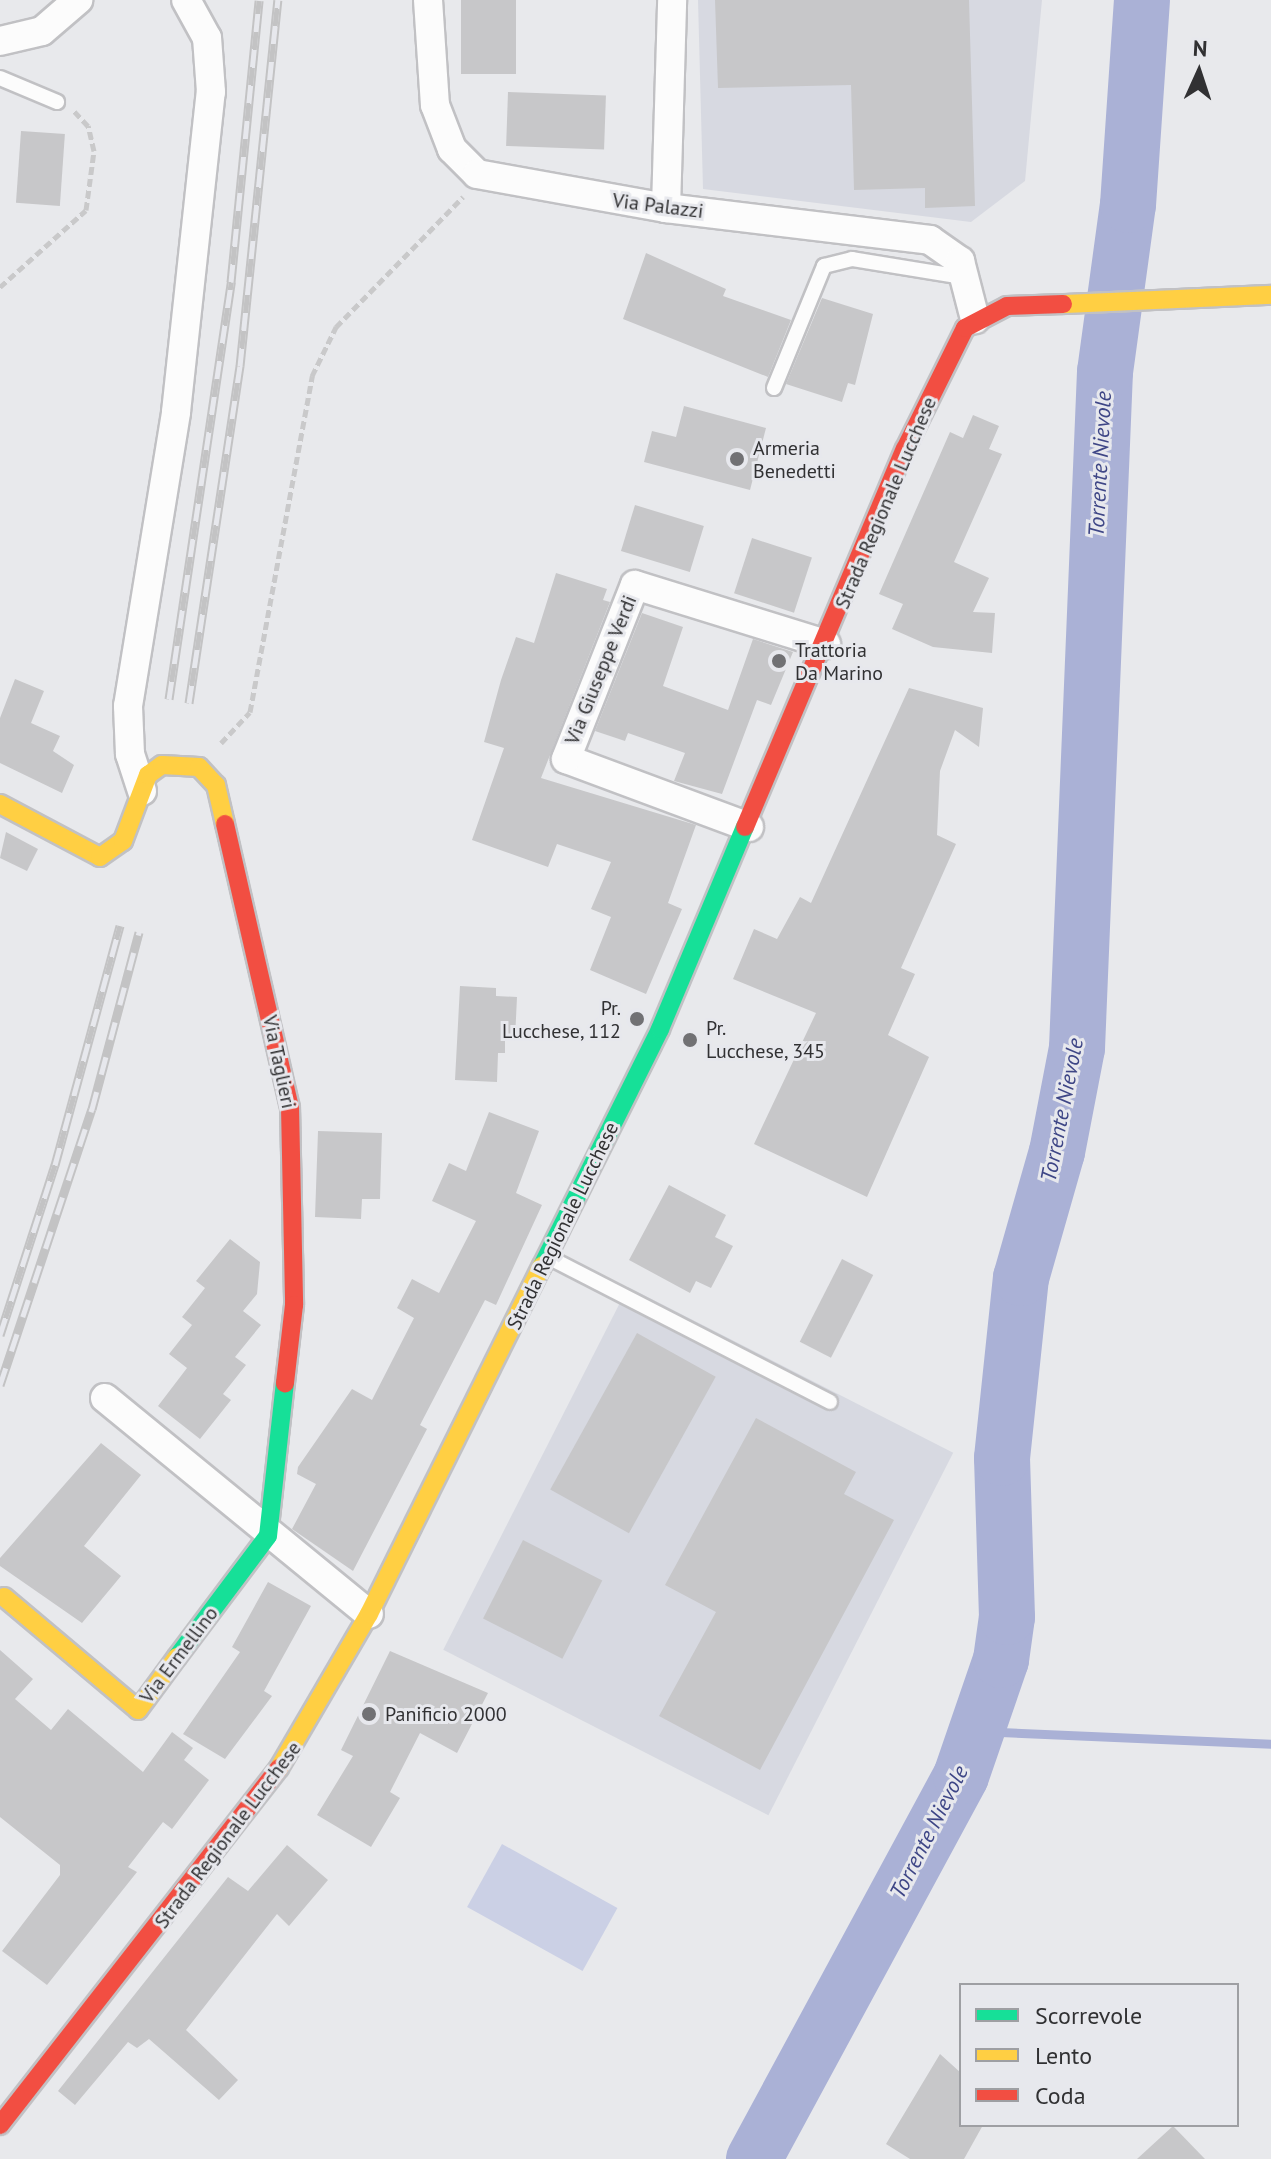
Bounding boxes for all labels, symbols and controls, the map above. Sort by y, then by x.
north arrow [1159,32,1239,112]
text: N [1192,34,1208,62]
street label: Via Palazzi [611,189,705,223]
water label: Torrente Nievole [1083,391,1117,537]
street label: Strada Regionale Lucchese [830,393,942,613]
place label: Armeria Benedetti [753,436,836,483]
marker: Armeria Benedetti [728,450,746,468]
street label: Via Giuseppe Verdi [560,592,642,748]
place label: Trattoria Da Marino [795,638,883,685]
marker: Trattoria Da Marino [770,652,788,670]
place label: Pr. Lucchese, 112 [500,996,621,1043]
marker: Pr. Lucchese, 112 [628,1010,646,1028]
street label: Via Taglieri [257,1013,301,1111]
place label: Pr. Lucchese, 345 [706,1016,827,1063]
marker: Pr. Lucchese, 345 [681,1031,699,1049]
water label: Torrente Nievole [1035,1036,1089,1184]
street label: Strada Regionale Lucchese [502,1118,624,1334]
street label: Via Ermellino [135,1602,223,1708]
place label: Panificio 2000 [385,1702,507,1726]
marker: Panificio 2000 [360,1705,378,1723]
street label: Strada Regionale Lucchese [150,1737,306,1933]
water label: Torrente Nievole [884,1761,974,1903]
legend [959,1983,1239,2127]
text: Scorrevole [1035,2000,1142,2031]
text: Lento [1035,2040,1092,2071]
text: Coda [1035,2080,1086,2111]

